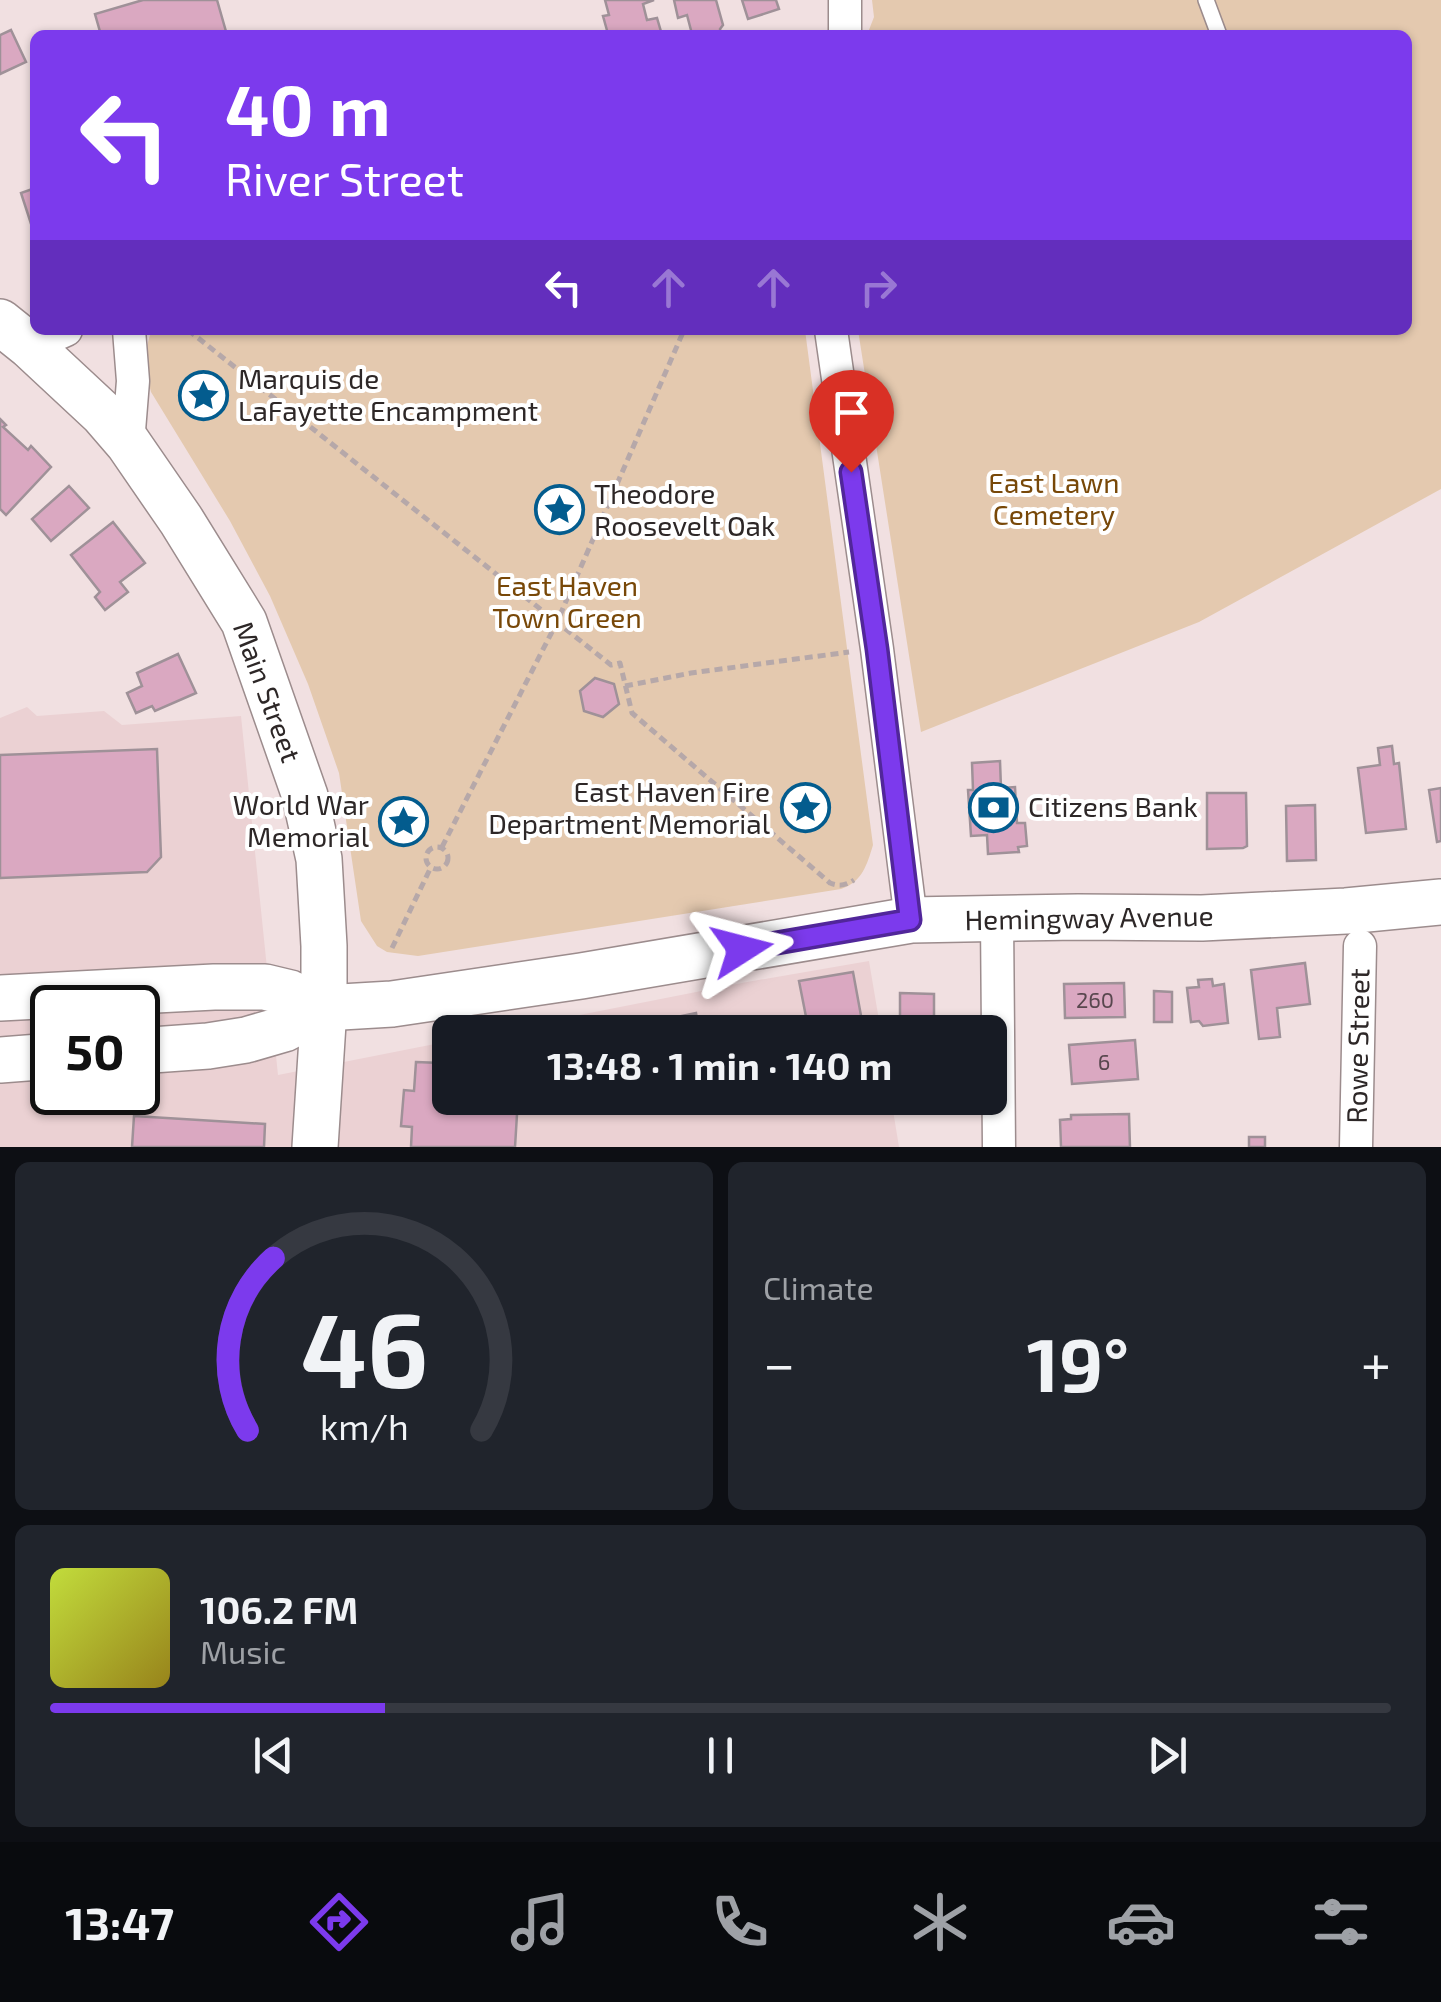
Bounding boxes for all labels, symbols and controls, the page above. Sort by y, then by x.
text: 40 m [225,66,391,150]
icon: left [60,70,190,200]
text: River Street [225,151,464,205]
icon: left [536,260,591,315]
icon: ahead [641,260,696,315]
icon: ahead [746,260,801,315]
icon: right [851,260,906,315]
place label: Marquis de LaFayette Encampment [238,361,538,427]
place icon: Marquis de LaFayette Encampment [177,369,229,421]
pin [809,370,894,473]
icon: arrive [824,385,879,440]
park label: East Lawn Cemetery [988,465,1120,531]
place label: Theodore Roosevelt Oak [594,476,775,542]
place icon: Theodore Roosevelt Oak [533,484,585,536]
park label: East Haven Town Green [492,568,642,634]
street label: Main Street [227,617,309,767]
place label: East Haven Fire Department Memorial [488,774,771,840]
bank icon: Citizens Bank [967,781,1019,833]
place icon: East Haven Fire Department Memorial [779,782,831,834]
place label: World War Memorial [233,787,370,853]
place label: Citizens Bank [1028,789,1198,823]
place icon: World War Memorial [378,795,430,847]
position arrow [690,897,794,1001]
street label: Hemingway Avenue [964,898,1214,936]
street label: Rowe Street [1339,968,1375,1124]
speed limit sign: 50 [30,985,160,1115]
house number: 260 [1076,986,1114,1012]
text: 13:48 · 1 min · 140 m [547,1042,892,1088]
house number: 6 [1098,1048,1110,1074]
text: Climate [763,1268,874,1306]
text: 46 [300,1284,428,1409]
text: 19° [1027,1317,1129,1407]
text: − [763,1329,795,1395]
text: + [1361,1329,1391,1395]
text: km/h [320,1404,408,1447]
text: 106.2 FM [200,1586,358,1632]
text: Music [200,1632,286,1670]
icon: previous [246,1728,301,1783]
icon: pause [693,1728,748,1783]
icon: next [1140,1728,1195,1783]
icon: directions [304,1887,374,1957]
icon: music [505,1887,575,1957]
icon: phone [705,1887,775,1957]
icon: climate [905,1887,975,1957]
icon: car [1106,1887,1176,1957]
icon: filters [1306,1887,1376,1957]
text: 13:47 [65,1895,174,1949]

